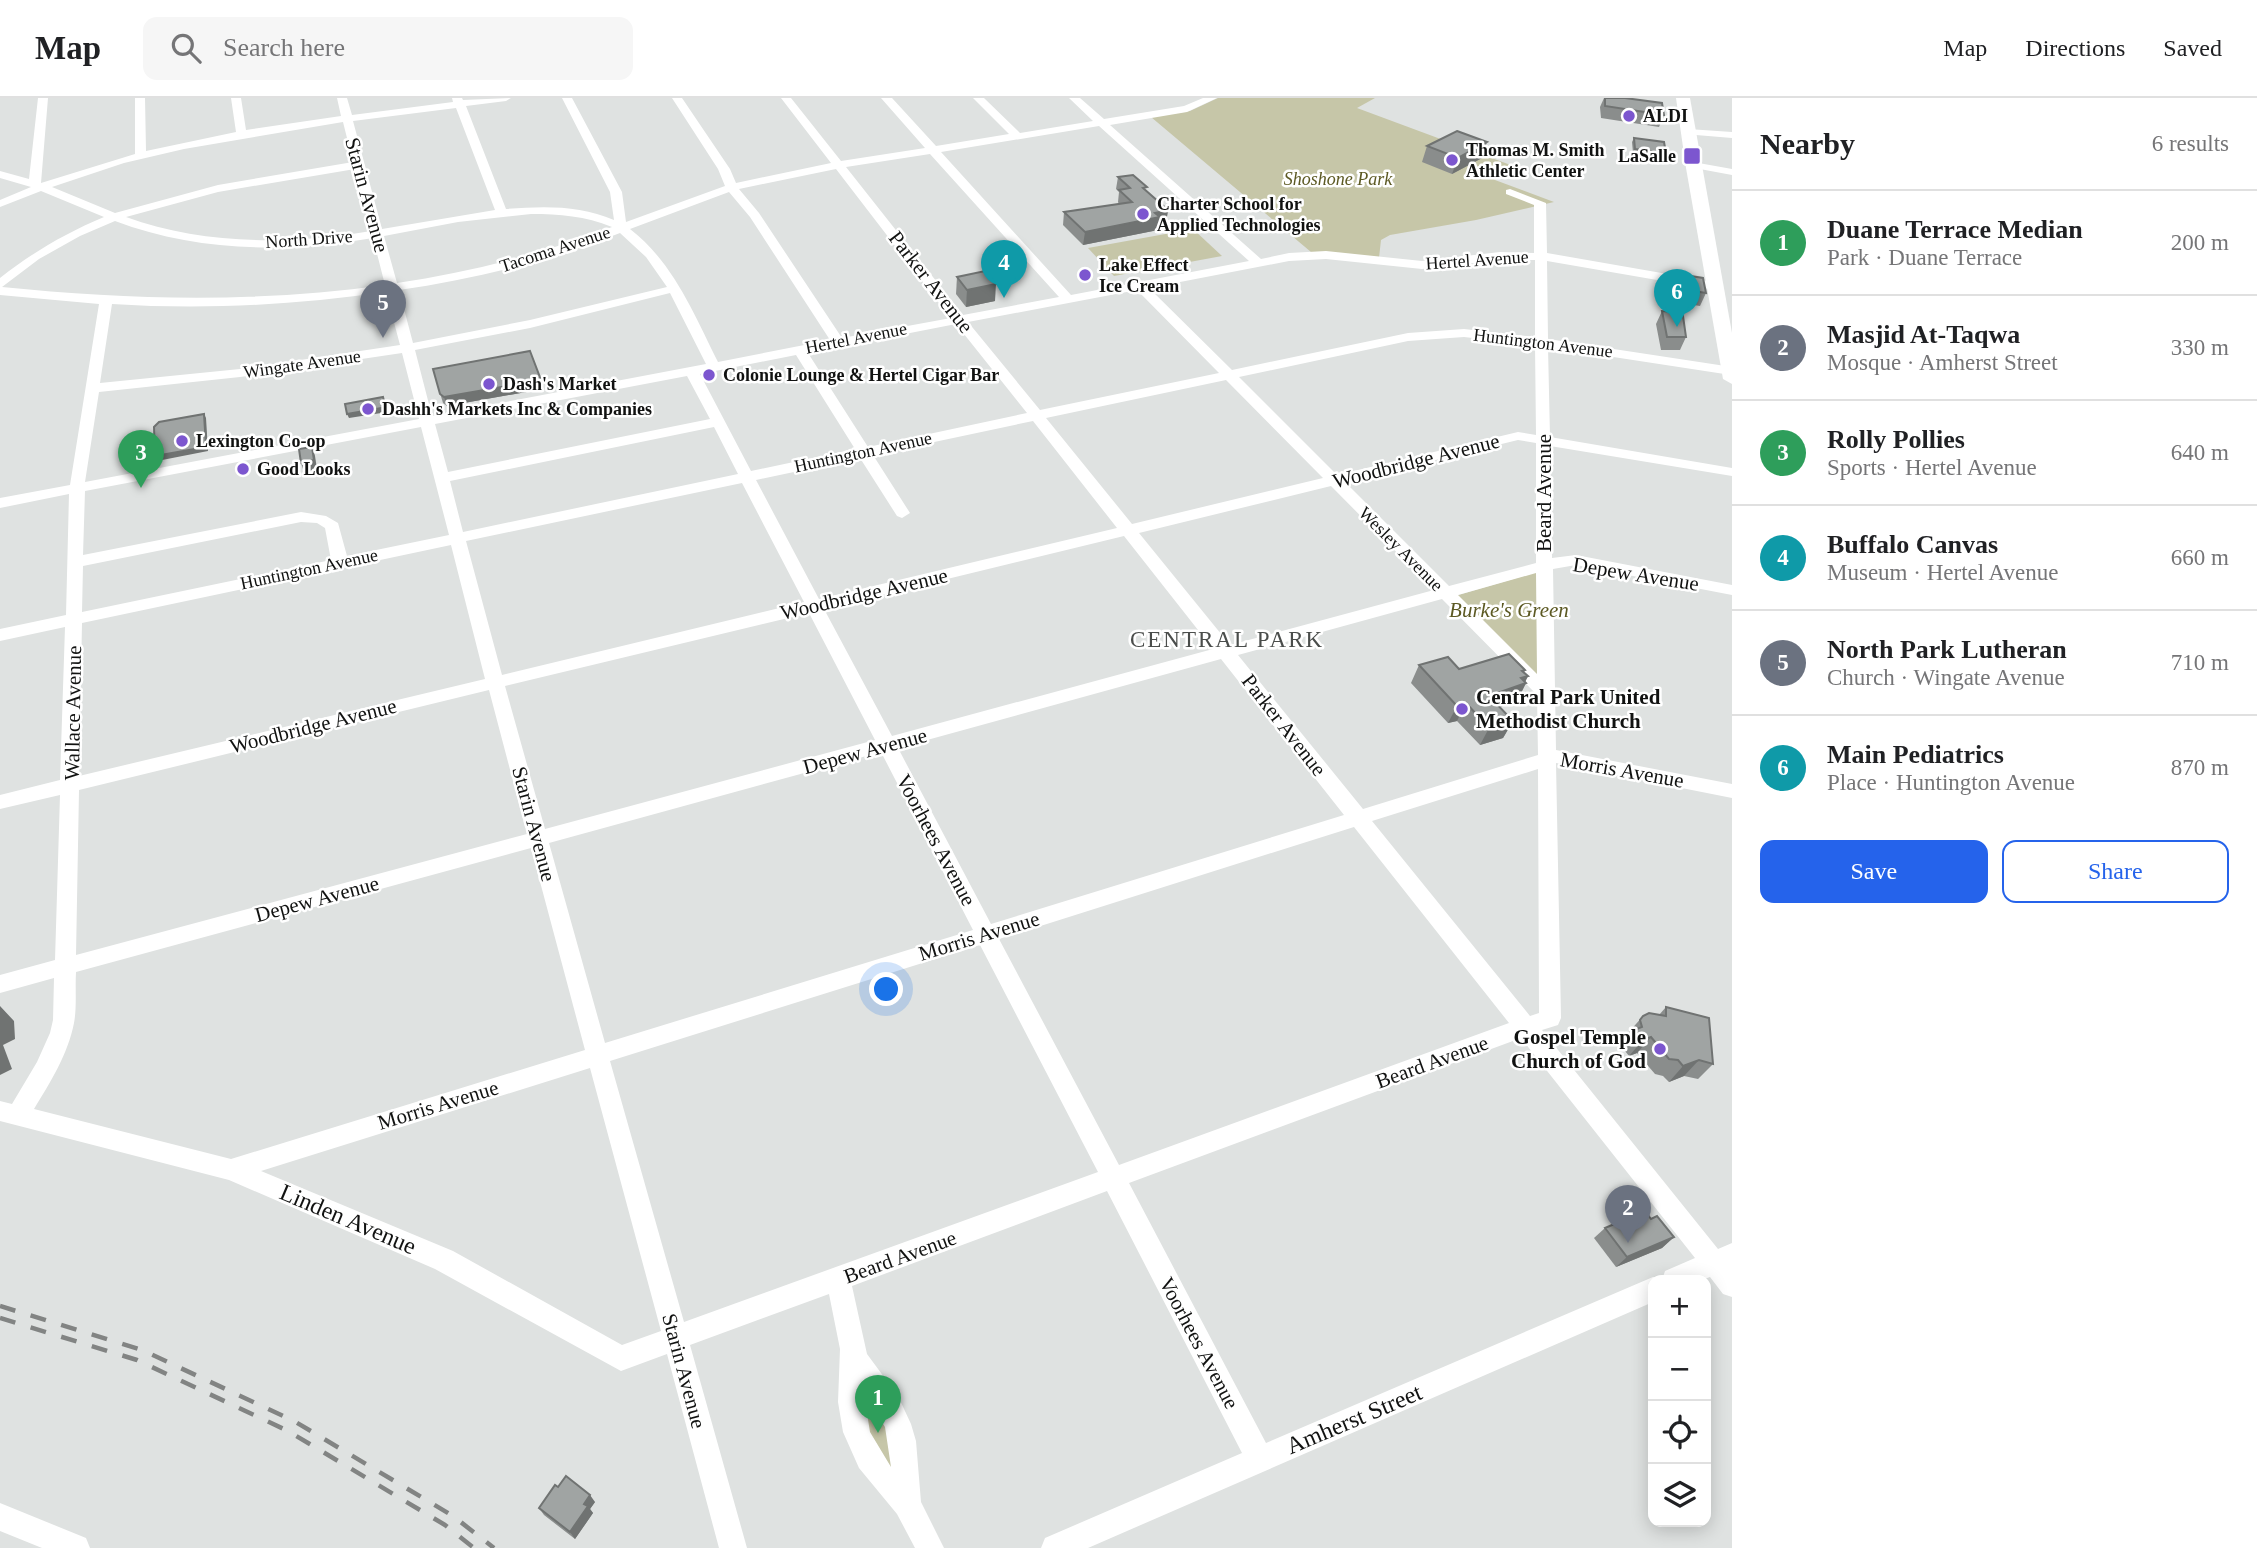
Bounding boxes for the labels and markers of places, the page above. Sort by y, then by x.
place label: ALDI [1643,106,1688,126]
marker: ALDI [1621,108,1637,124]
place label: Thomas M. Smith Athletic Center [1466,140,1605,181]
place label: LaSalle [1618,146,1676,166]
marker: LaSalle [1682,146,1702,166]
marker: Thomas M. Smith Athletic Center [1444,152,1460,168]
place label: Charter School for Applied Technologies [1157,194,1321,235]
marker: Charter School for Applied Technologies [1135,206,1151,222]
pin: 4 [981,240,1027,298]
place label: Lake Effect Ice Cream [1099,255,1188,296]
marker: Lake Effect Ice Cream [1077,267,1093,283]
pin: 6 [1654,269,1700,327]
pin: 5 [360,280,406,338]
place label: Colonie Lounge & Hertel Cigar Bar [723,365,999,385]
marker: Colonie Lounge & Hertel Cigar Bar [701,367,717,383]
place label: Dash's Market [503,374,617,394]
marker: Dash's Market [481,376,497,392]
place label: Dashh's Markets Inc & Companies [382,399,652,419]
marker: Dashh's Markets Inc & Companies [360,401,376,417]
pin: 3 [118,430,164,488]
place label: Lexington Co-op [196,431,326,451]
marker: Lexington Co-op [174,433,190,449]
place label: Good Looks [257,459,351,479]
marker: Good Looks [235,461,251,477]
place label: Central Park United Methodist Church [1476,685,1661,733]
marker: Central Park United Methodist Church [1454,701,1470,717]
place label: Gospel Temple Church of God [1511,1025,1646,1073]
marker: Gospel Temple Church of God [1652,1041,1668,1057]
pin: 2 [1605,1185,1651,1243]
pin: 1 [855,1375,901,1433]

